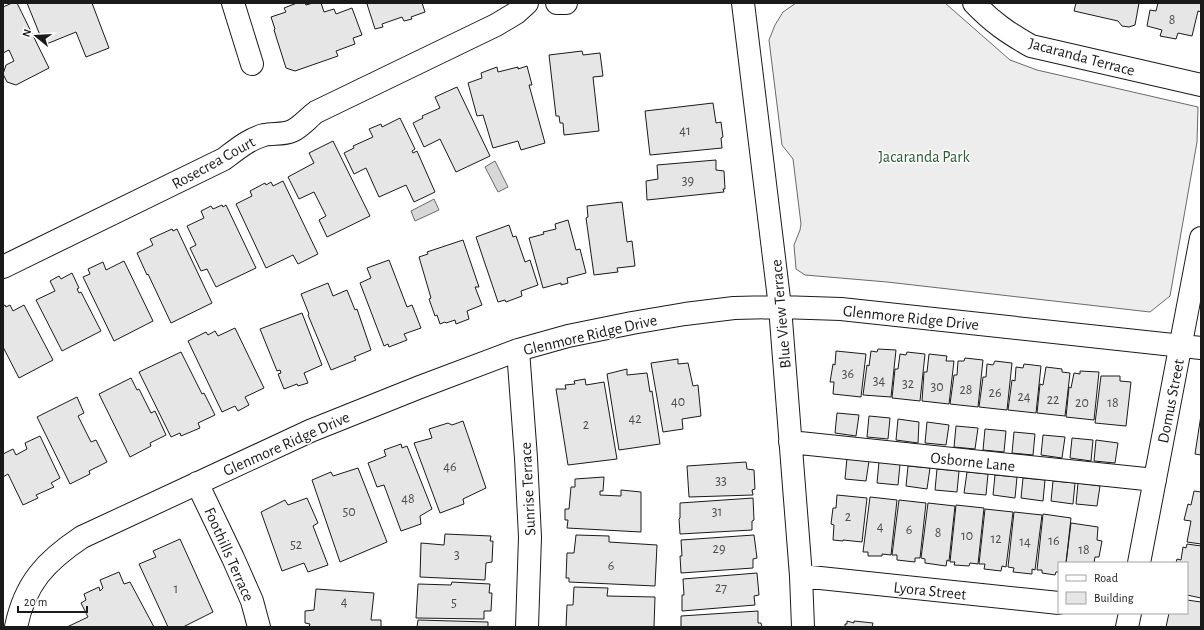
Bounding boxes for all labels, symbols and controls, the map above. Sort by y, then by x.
house number: 8 [1169,13,1175,27]
north arrow [16,16,56,56]
text: N [21,28,33,38]
street label: Jacaranda Terrace [1027,35,1137,79]
house number: 41 [679,124,691,138]
street label: Rosecrea Court [169,134,258,192]
park label: Jacaranda Park [878,149,971,165]
house number: 39 [682,174,694,188]
street label: Blue View Terrace [768,259,794,369]
street label: Glenmore Ridge Drive [842,303,980,333]
street label: Glenmore Ridge Drive [522,312,659,358]
street label: Domus Street [1155,358,1187,445]
house number: 36 [842,367,854,381]
house number: 34 [873,374,886,388]
house number: 32 [902,377,914,391]
house number: 30 [930,380,944,394]
house number: 28 [959,383,973,397]
house number: 26 [989,386,1001,400]
house number: 24 [1017,390,1031,404]
house number: 22 [1047,393,1059,407]
house number: 40 [671,395,685,409]
house number: 20 [1075,396,1089,410]
house number: 18 [1107,396,1119,410]
street label: Glenmore Ridge Drive [221,409,352,479]
house number: 42 [628,412,642,426]
house number: 2 [583,418,589,432]
street label: Sunrise Terrace [518,442,538,536]
street label: Osborne Lane [930,450,1016,474]
house number: 46 [443,460,457,474]
house number: 33 [715,474,727,488]
house number: 48 [401,492,415,506]
street label: Foothills Terrace [201,505,257,604]
house number: 50 [342,505,356,519]
house number: 31 [712,505,722,519]
house number: 2 [845,510,851,524]
house number: 4 [877,520,884,534]
house number: 6 [906,523,912,537]
house number: 8 [935,526,941,540]
house number: 10 [961,529,973,543]
house number: 12 [990,532,1002,546]
house number: 16 [1048,534,1060,548]
house number: 14 [1019,535,1031,549]
house number: 52 [290,538,302,552]
house number: 29 [713,542,725,556]
house number: 18 [1078,543,1090,557]
house number: 3 [454,548,460,562]
house number: 6 [608,559,614,573]
legend [1058,562,1188,614]
text: Road [1094,572,1118,584]
street label: Lyora Street [893,579,967,604]
house number: 27 [715,581,727,595]
house number: 1 [174,582,178,596]
scale bar [18,588,87,614]
text: Building [1094,592,1134,604]
house number: 4 [341,595,348,609]
text: 20 m [24,596,47,608]
house number: 5 [451,596,457,610]

